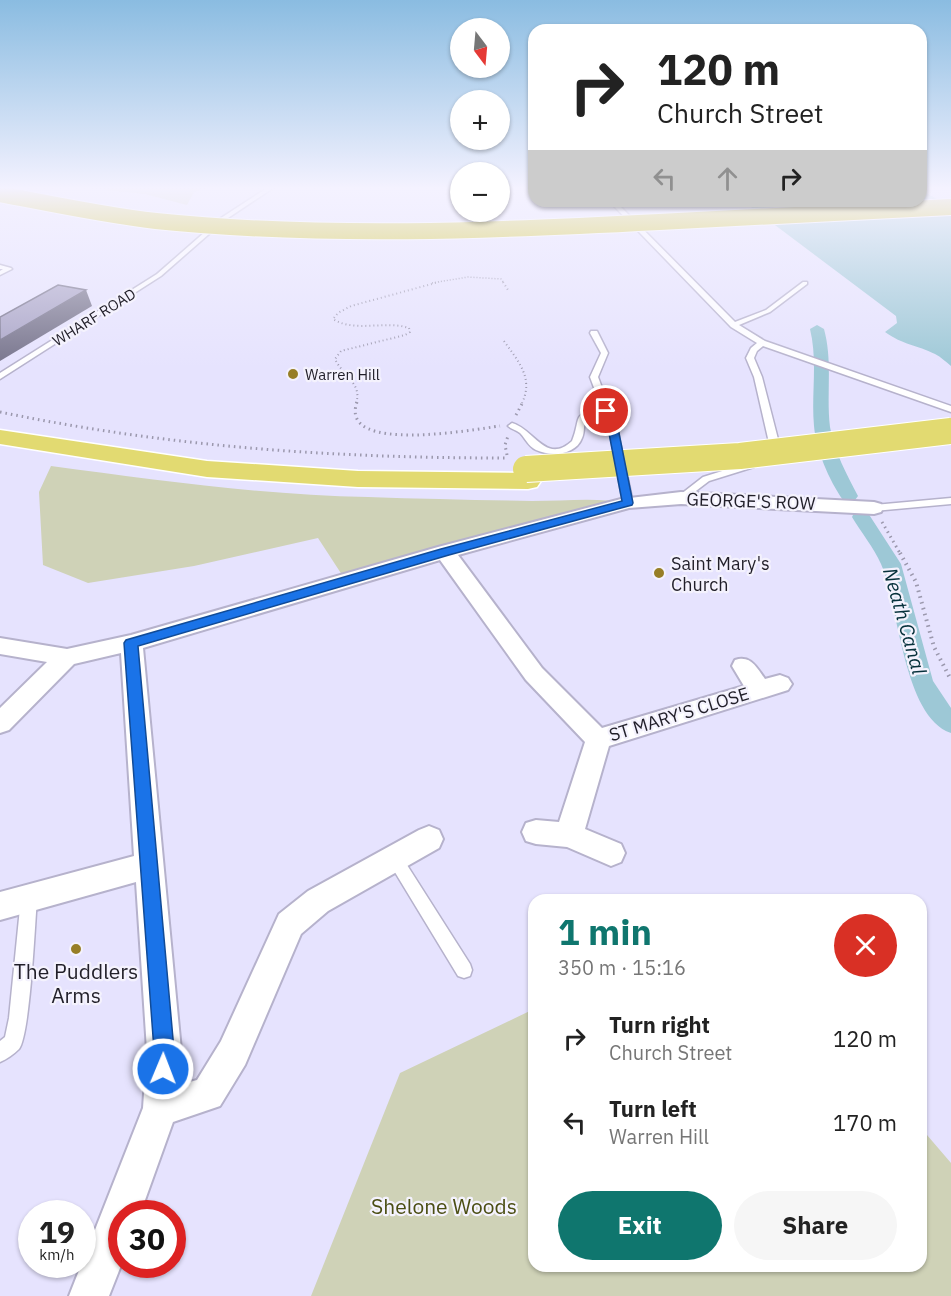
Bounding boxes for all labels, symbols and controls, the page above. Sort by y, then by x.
north arrow [450,18,510,78]
map controls [450,18,510,222]
text: 120 m [657,42,780,97]
icon: right [558,48,636,126]
button: + [450,90,510,150]
text: Church Street [657,95,824,130]
button: − [450,162,510,222]
icon: left [648,162,681,195]
icon: ahead [711,162,744,195]
icon: right [774,162,807,195]
street label: WHARF ROAD [49,284,139,350]
place label: Warren Hill [305,365,380,384]
marker: Warren Hill [286,367,300,381]
pin [580,385,631,436]
icon: arrive [589,394,622,427]
street label: GEORGE'S ROW [686,487,816,515]
place label: Saint Mary's Church [671,552,770,596]
water label: Neath Canal [877,565,933,678]
marker: Saint Mary's Church [652,566,666,580]
street label: ST MARY'S CLOSE [606,682,752,746]
text: 1 min [558,908,652,955]
button: close [834,914,897,977]
marker: The Puddlers Arms [69,942,83,956]
text: 350 m · 15:16 [558,954,686,981]
place label: The Puddlers Arms [14,957,138,1009]
text: Turn right [609,1010,710,1039]
icon: right [558,1022,591,1055]
text: 120 m [833,1024,897,1053]
position arrow [131,1037,195,1101]
text: Church Street [609,1039,732,1066]
text: Turn left [609,1094,697,1123]
icon: left [558,1106,591,1139]
text: 170 m [833,1108,897,1137]
text: Warren Hill [609,1123,709,1150]
button: Exit [558,1191,722,1260]
button: Share [734,1191,897,1260]
park label: Shelone Woods [371,1192,517,1220]
speed limit sign: 30 [108,1200,186,1278]
text: 19 [39,1212,75,1251]
text: km/h [39,1245,75,1264]

